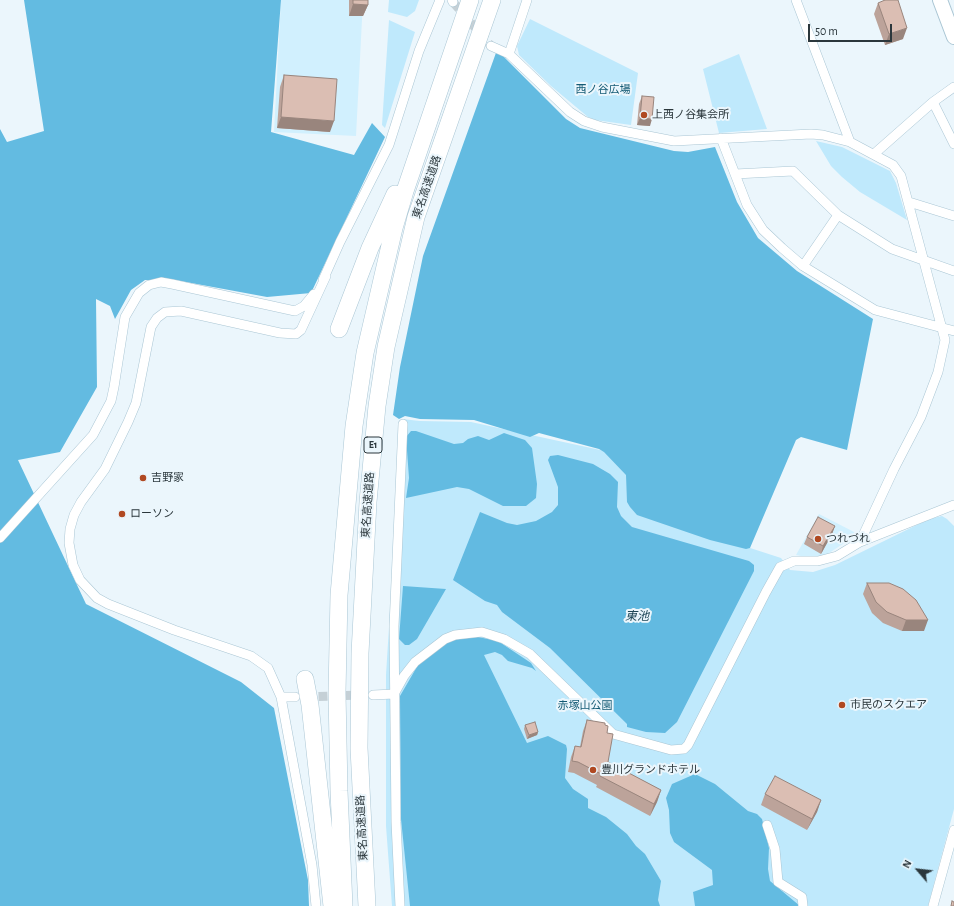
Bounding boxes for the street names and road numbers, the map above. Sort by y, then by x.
street label: 東名高速道路 [410,154,444,220]
road number: E1 [364,437,382,453]
street label: 東名高速道路 [359,472,377,538]
street label: 東名高速道路 [354,795,370,861]

